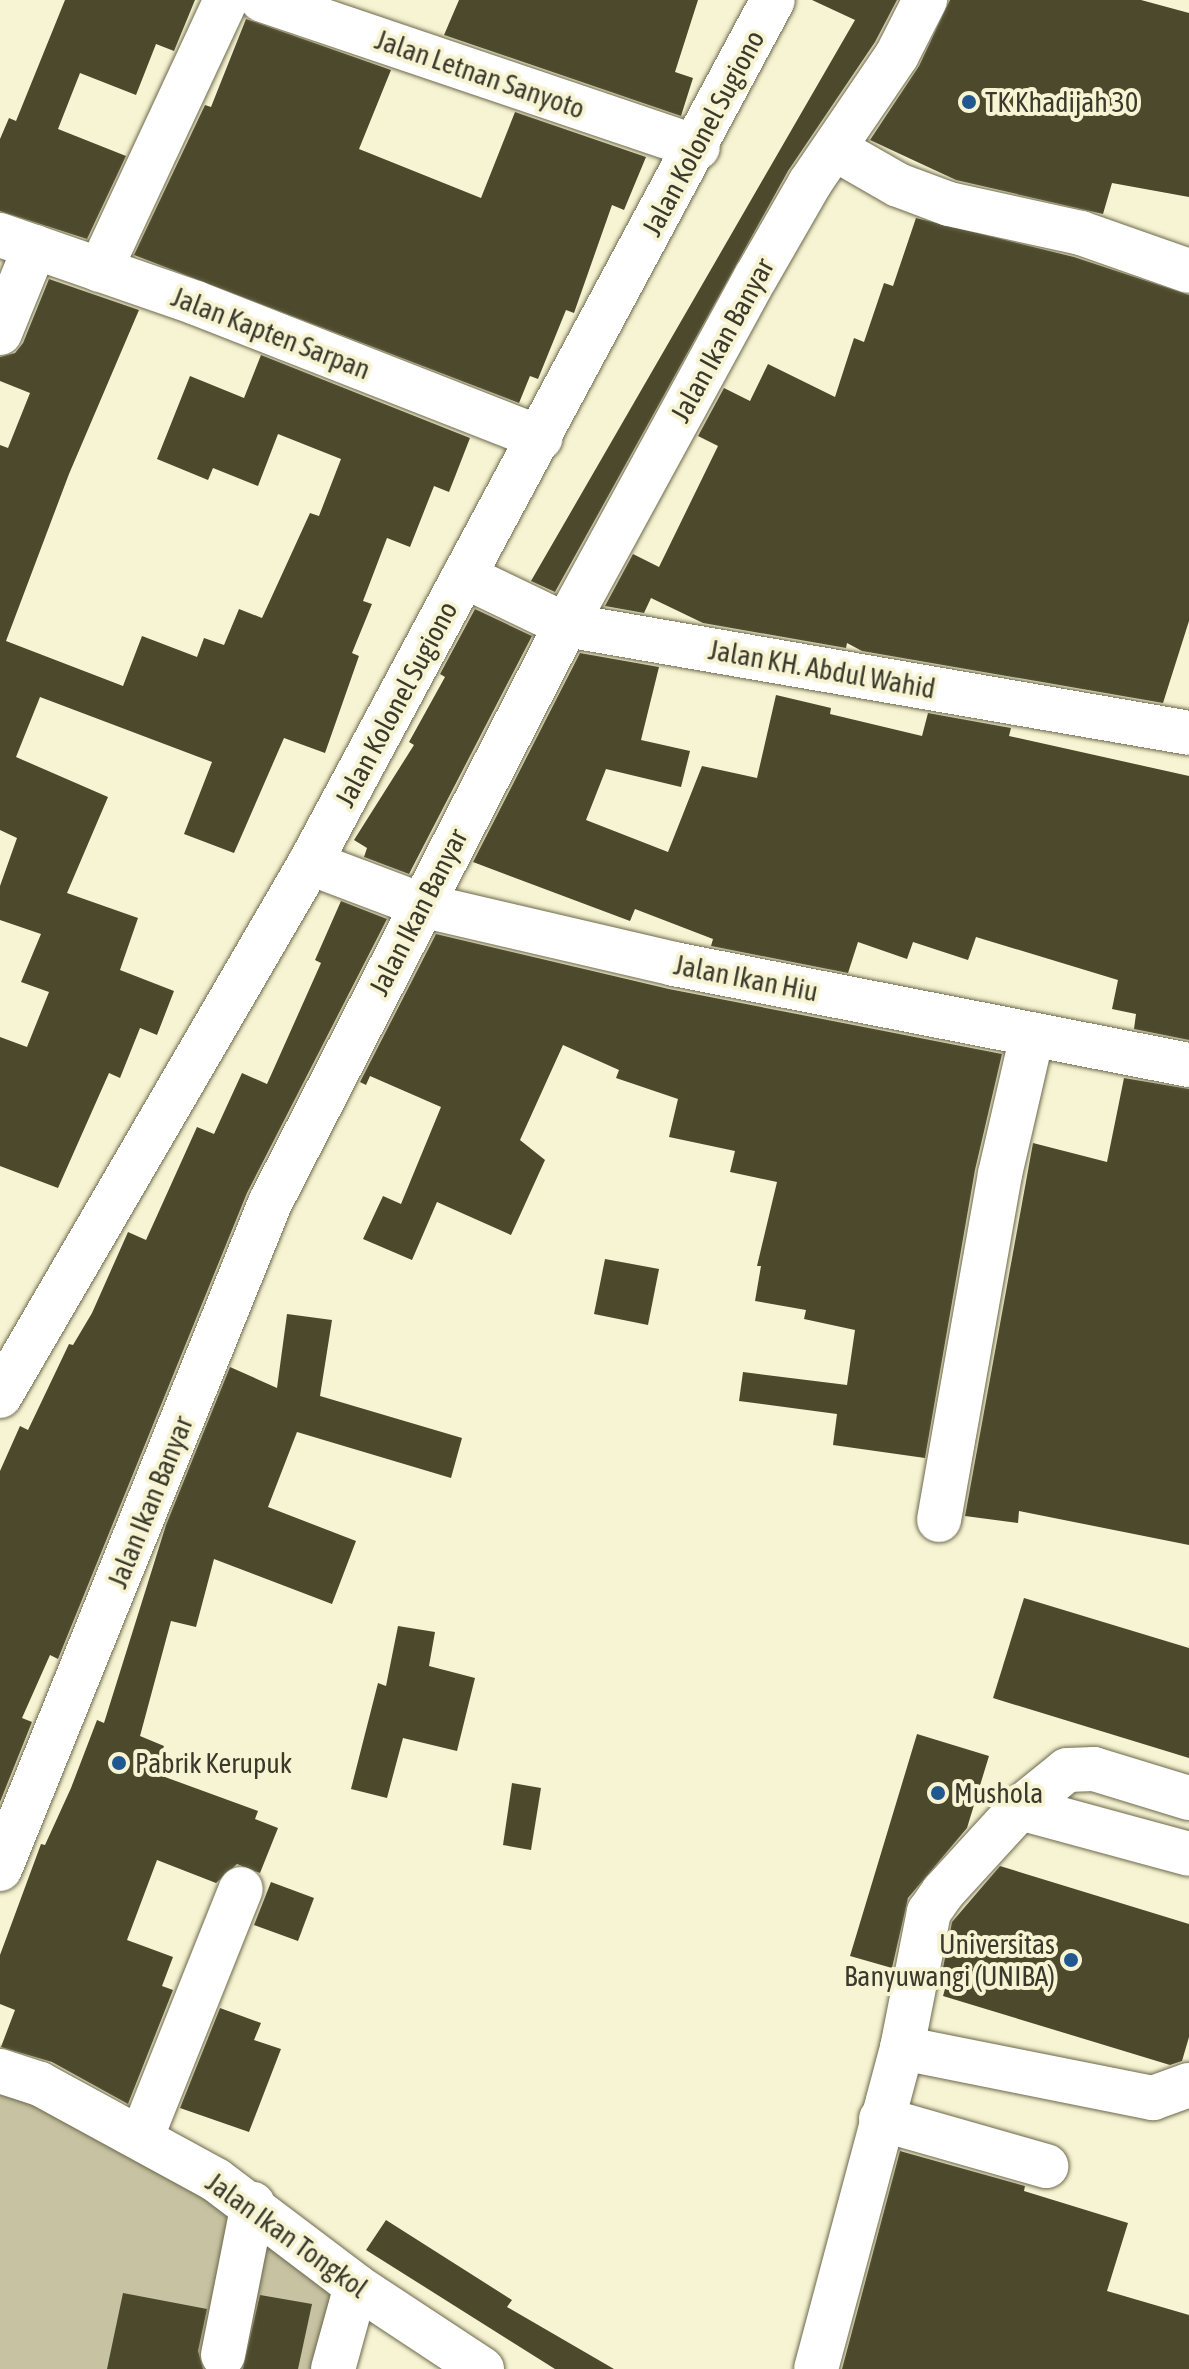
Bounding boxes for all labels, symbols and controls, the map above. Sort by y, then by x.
street label: Jalan Letnan Sanyoto [371,22,589,126]
street label: Jalan Kolonel Sugiono [635,25,771,241]
place label: TK Khadijah 30 [985,85,1138,119]
marker: TK Khadijah 30 [960,93,978,111]
street label: Jalan Ikan Banyar [663,252,781,428]
street label: Jalan Kapten Sarpan [167,280,375,386]
street label: Jalan Kolonel Sugiono [328,596,464,812]
street label: Jalan KH. Abdul Wahid [706,633,938,705]
street label: Jalan Ikan Banyar [362,823,474,1001]
street label: Jalan Ikan Hiu [671,948,821,1008]
street label: Jalan Ikan Banyar [100,1411,200,1593]
place label: Pabrik Kerupuk [135,1746,292,1780]
marker: Pabrik Kerupuk [110,1754,128,1772]
place label: Mushola [954,1776,1043,1810]
marker: Mushola [929,1784,947,1802]
place label: Universitas Banyuwangi (UNIBA) [844,1927,1055,1993]
marker: Universitas Banyuwangi (UNIBA) [1062,1951,1080,1969]
street label: Jalan Ikan Tongkol [200,2165,374,2305]

